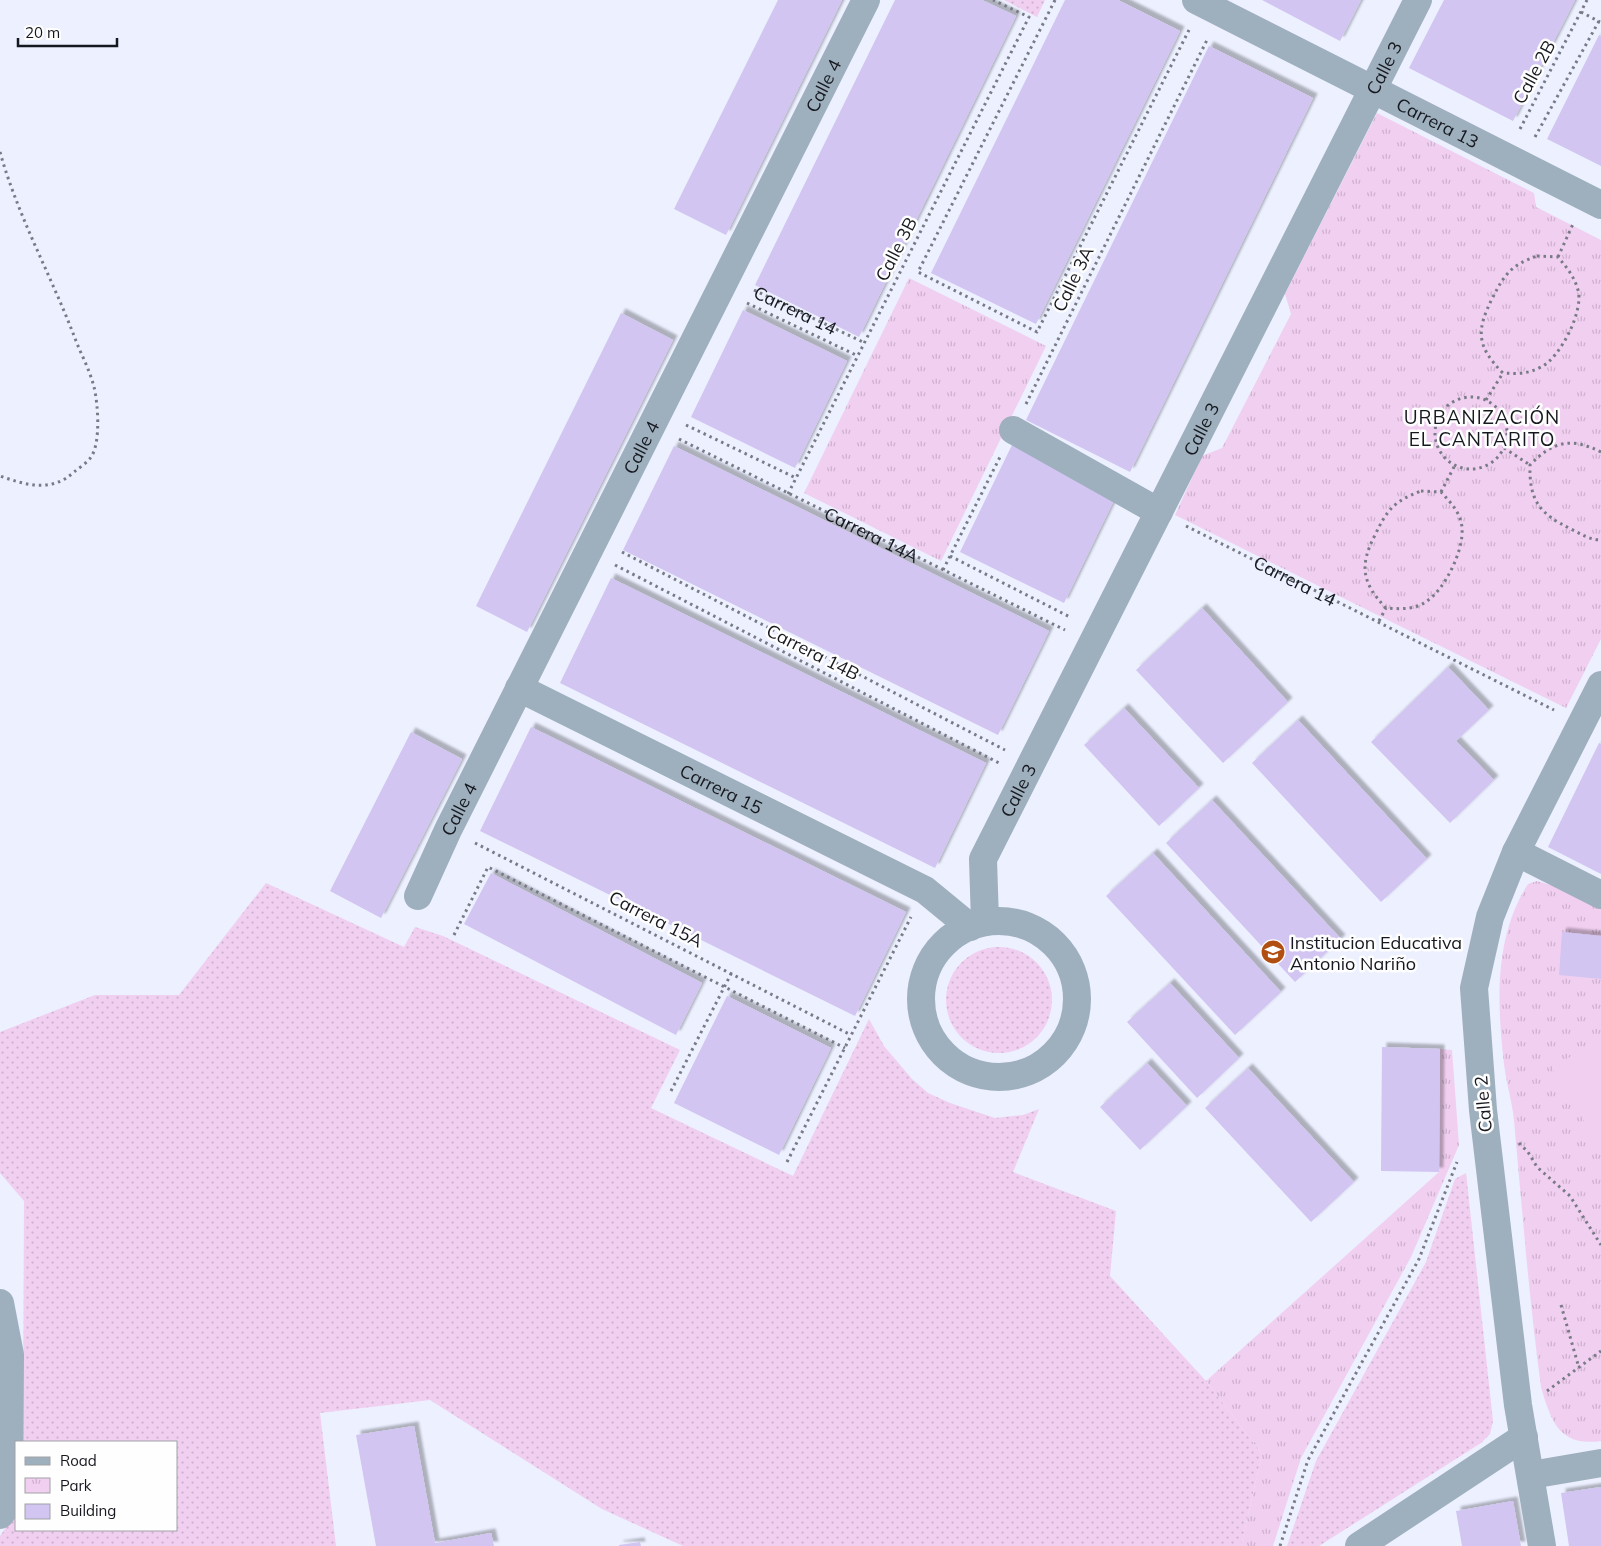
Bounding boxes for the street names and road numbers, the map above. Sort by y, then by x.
street label: Calle 2B [1508,36,1560,108]
street label: Calle 3 [1361,37,1407,98]
street label: Calle 4 [800,55,846,116]
street label: Carrera 13 [1393,92,1483,153]
street label: Calle 3B [870,213,922,285]
street label: Calle 3A [1047,243,1099,315]
street label: Carrera 14 [750,280,841,339]
street label: Calle 3 [1178,399,1224,460]
street label: Calle 4 [618,417,664,478]
street label: Carrera 14A [821,501,923,567]
street label: Carrera 14 [1250,550,1340,611]
street label: Carrera 14B [763,619,863,685]
street label: Carrera 15 [676,759,767,819]
street label: Calle 3 [995,760,1041,821]
street label: Calle 4 [436,778,482,840]
street label: Carrera 15A [605,886,707,952]
street label: Calle 2 [1469,1075,1497,1133]

